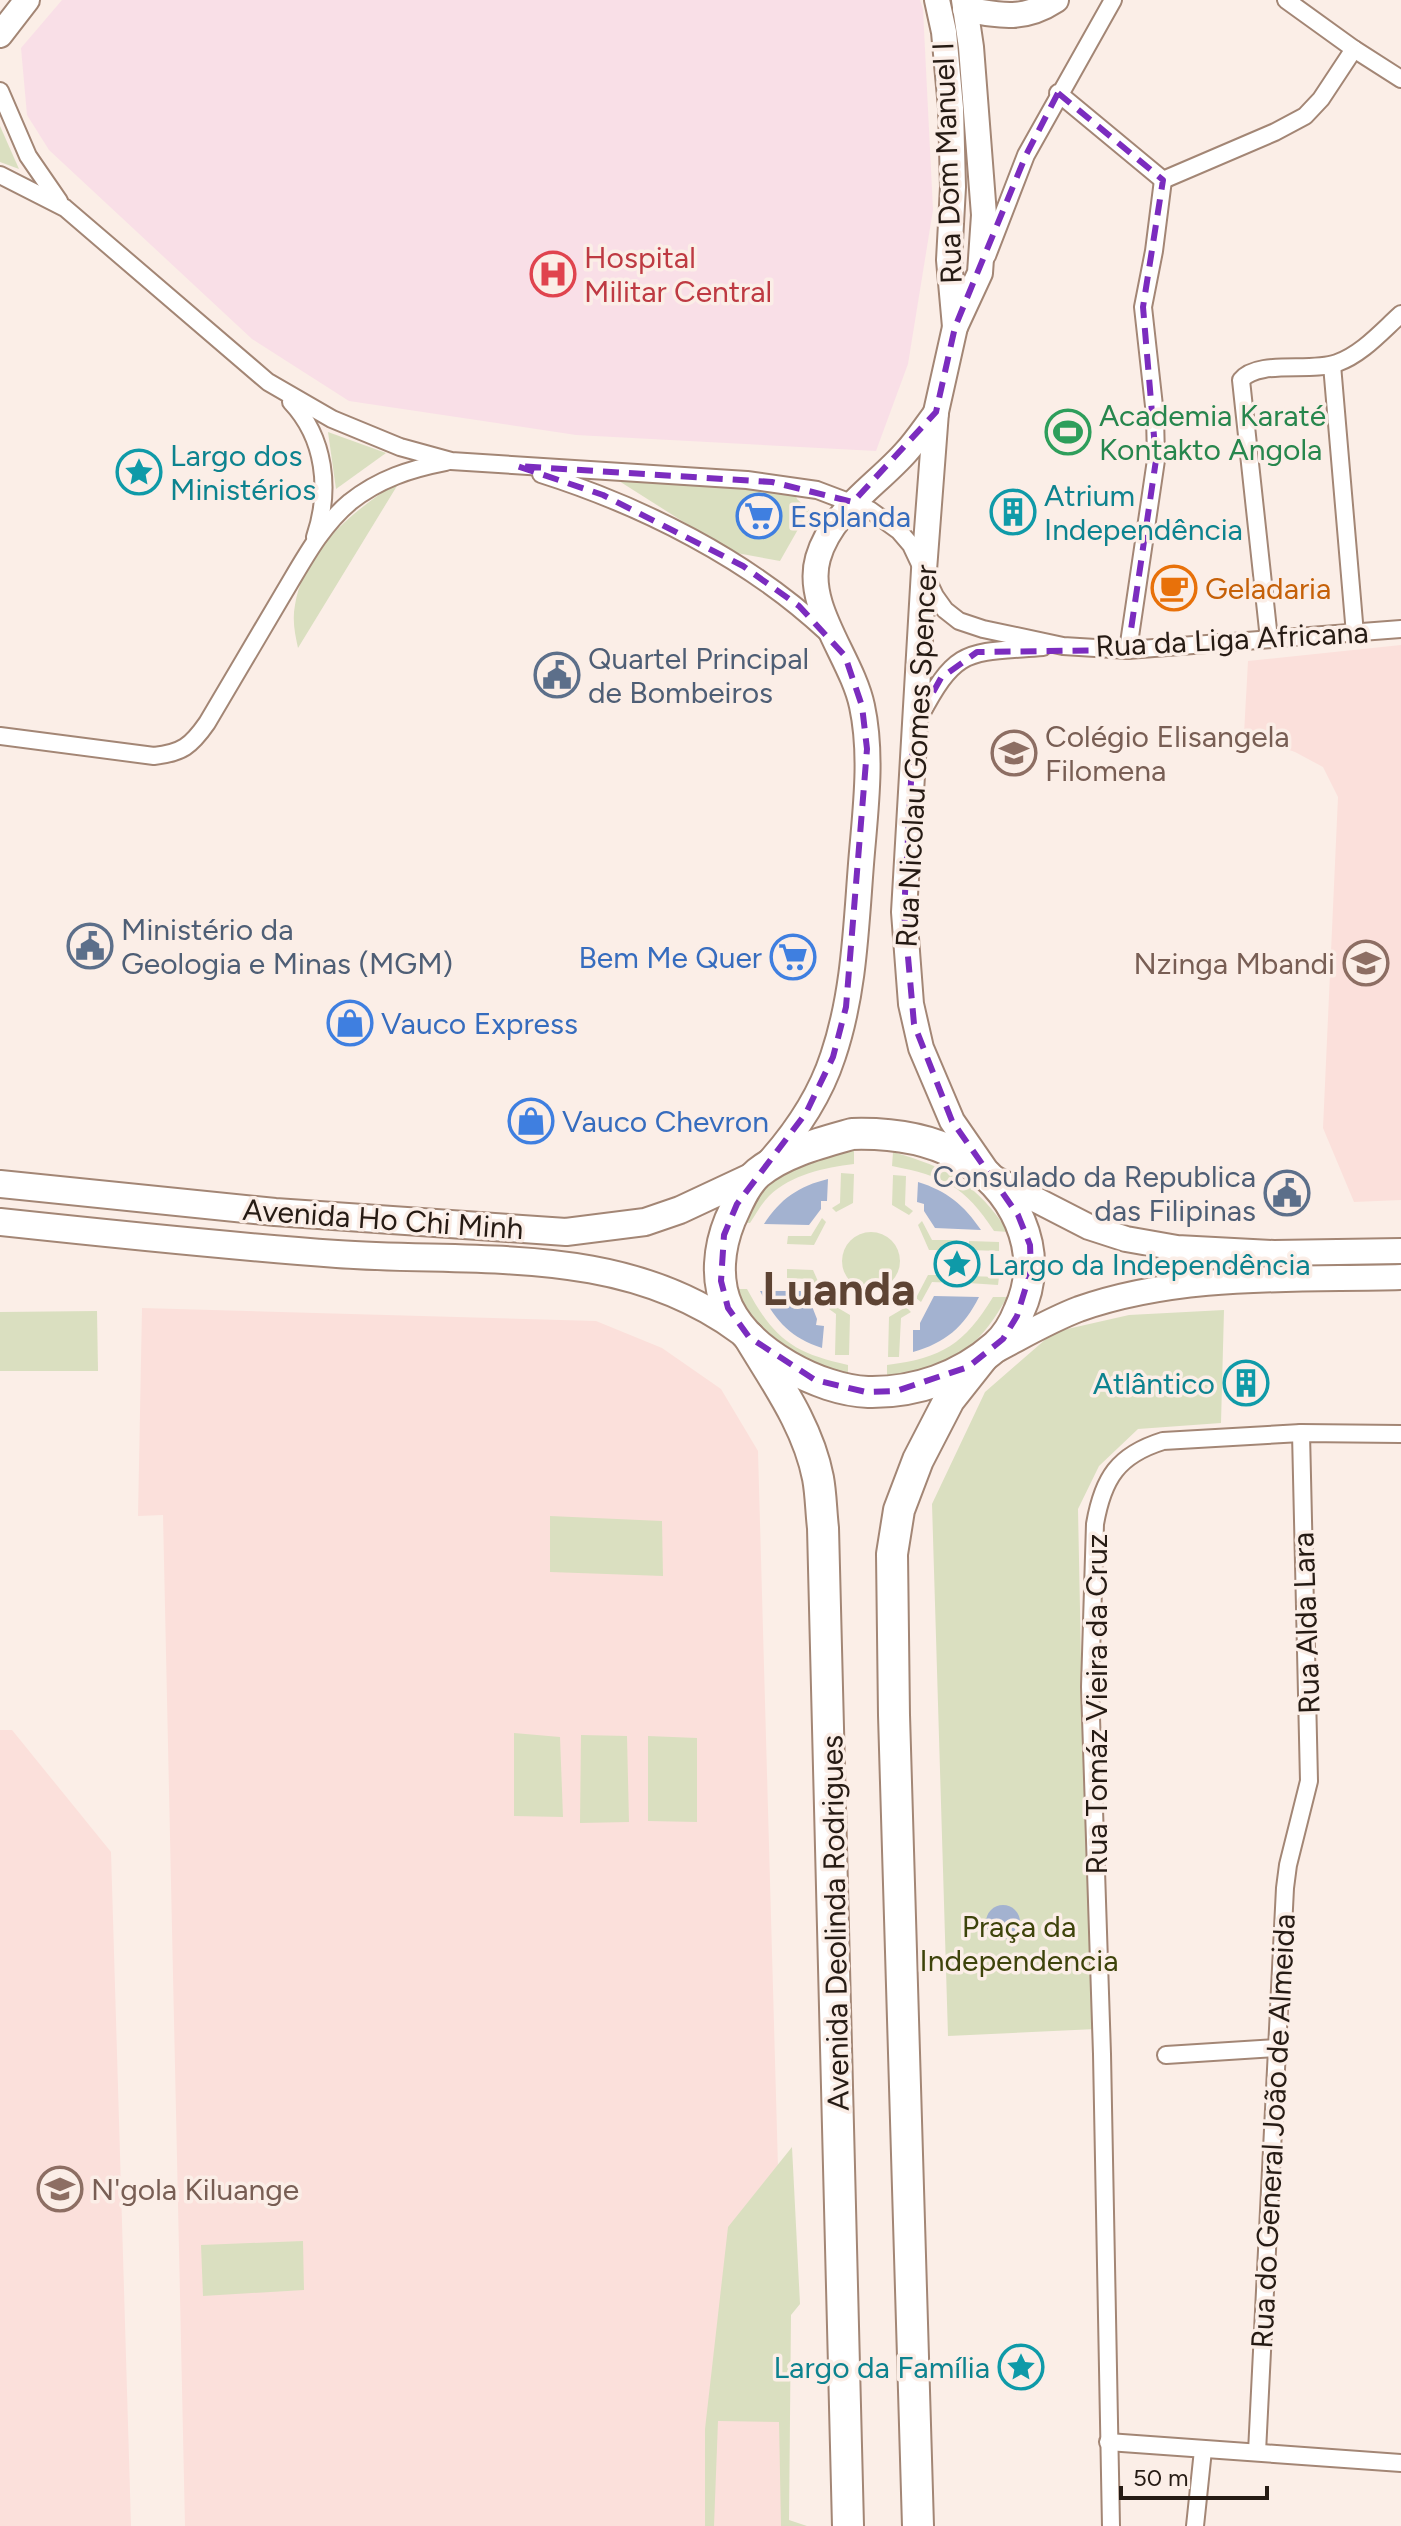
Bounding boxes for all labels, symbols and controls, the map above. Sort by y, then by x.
street label: Rua Dom Manuel I [924,41,970,285]
place label: Hospital Militar Central [584,239,772,310]
hospital icon: Hospital Militar Central [529,250,577,298]
place label: Academia Karaté Kontakto Angola [1099,397,1326,468]
sports icon: Academia Karaté Kontakto Angola [1044,408,1092,456]
place label: Largo dos Ministérios [170,437,316,508]
place icon: Largo dos Ministérios [115,448,163,496]
place label: Atrium Independência [1044,477,1243,548]
building icon: Atrium Independência [989,488,1037,536]
supermarket icon: Esplanda [735,492,783,540]
place label: Esplanda [790,498,911,535]
street label: Rua Nicolau Gomes Spencer [887,563,945,949]
cafe icon: Geladaria [1150,564,1198,612]
place label: Geladaria [1205,570,1331,607]
street label: Rua da Liga Africana [1094,613,1370,665]
place label: Quartel Principal de Bombeiros [588,640,809,711]
public building icon: Quartel Principal de Bombeiros [533,651,581,699]
place label: Colégio Elisangela Filomena [1045,718,1290,789]
school or university icon: Colégio Elisangela Filomena [990,729,1038,777]
place label: Ministério da Geologia e Minas (MGM) [121,911,453,982]
public building icon: Ministério da Geologia e Minas (MGM) [66,922,114,970]
supermarket icon: Bem Me Quer [769,933,817,981]
place label: Bem Me Quer [579,939,762,976]
school or university icon: Nzinga Mbandi [1342,939,1390,987]
place label: Nzinga Mbandi [1133,945,1335,982]
shop icon: Vauco Express [326,999,374,1047]
place label: Vauco Express [381,1005,578,1042]
shop icon: Vauco Chevron [507,1097,555,1145]
place label: Vauco Chevron [562,1103,769,1140]
place label: Consulado da Republica das Filipinas [933,1158,1256,1229]
public building icon: Consulado da Republica das Filipinas [1263,1169,1311,1217]
street label: Avenida Ho Chi Minh [241,1191,525,1247]
place icon: Largo da Independência [933,1240,981,1288]
place label: Largo da Independência [988,1246,1311,1283]
district label: Luanda [762,1261,916,1317]
building icon: Atlântico [1222,1359,1270,1407]
place label: Atlântico [1093,1365,1215,1402]
street label: Rua Alda Lara [1284,1532,1328,1714]
street label: Rua Tomáz Vieira da Cruz [1078,1534,1115,1874]
street label: Avenida Deolinda Rodrigues [813,1735,857,2111]
park label: Praça da Independencia [920,1908,1118,1979]
street label: Rua do General João de Almeida [1243,1913,1303,2349]
school or university icon: N'gola Kiluange [36,2165,84,2213]
place label: N'gola Kiluange [91,2171,299,2208]
place icon: Largo da Família [997,2343,1045,2391]
place label: Largo da Família [773,2349,990,2386]
scale bar [1121,2450,1267,2500]
text: 50 m [1133,2463,1189,2492]

